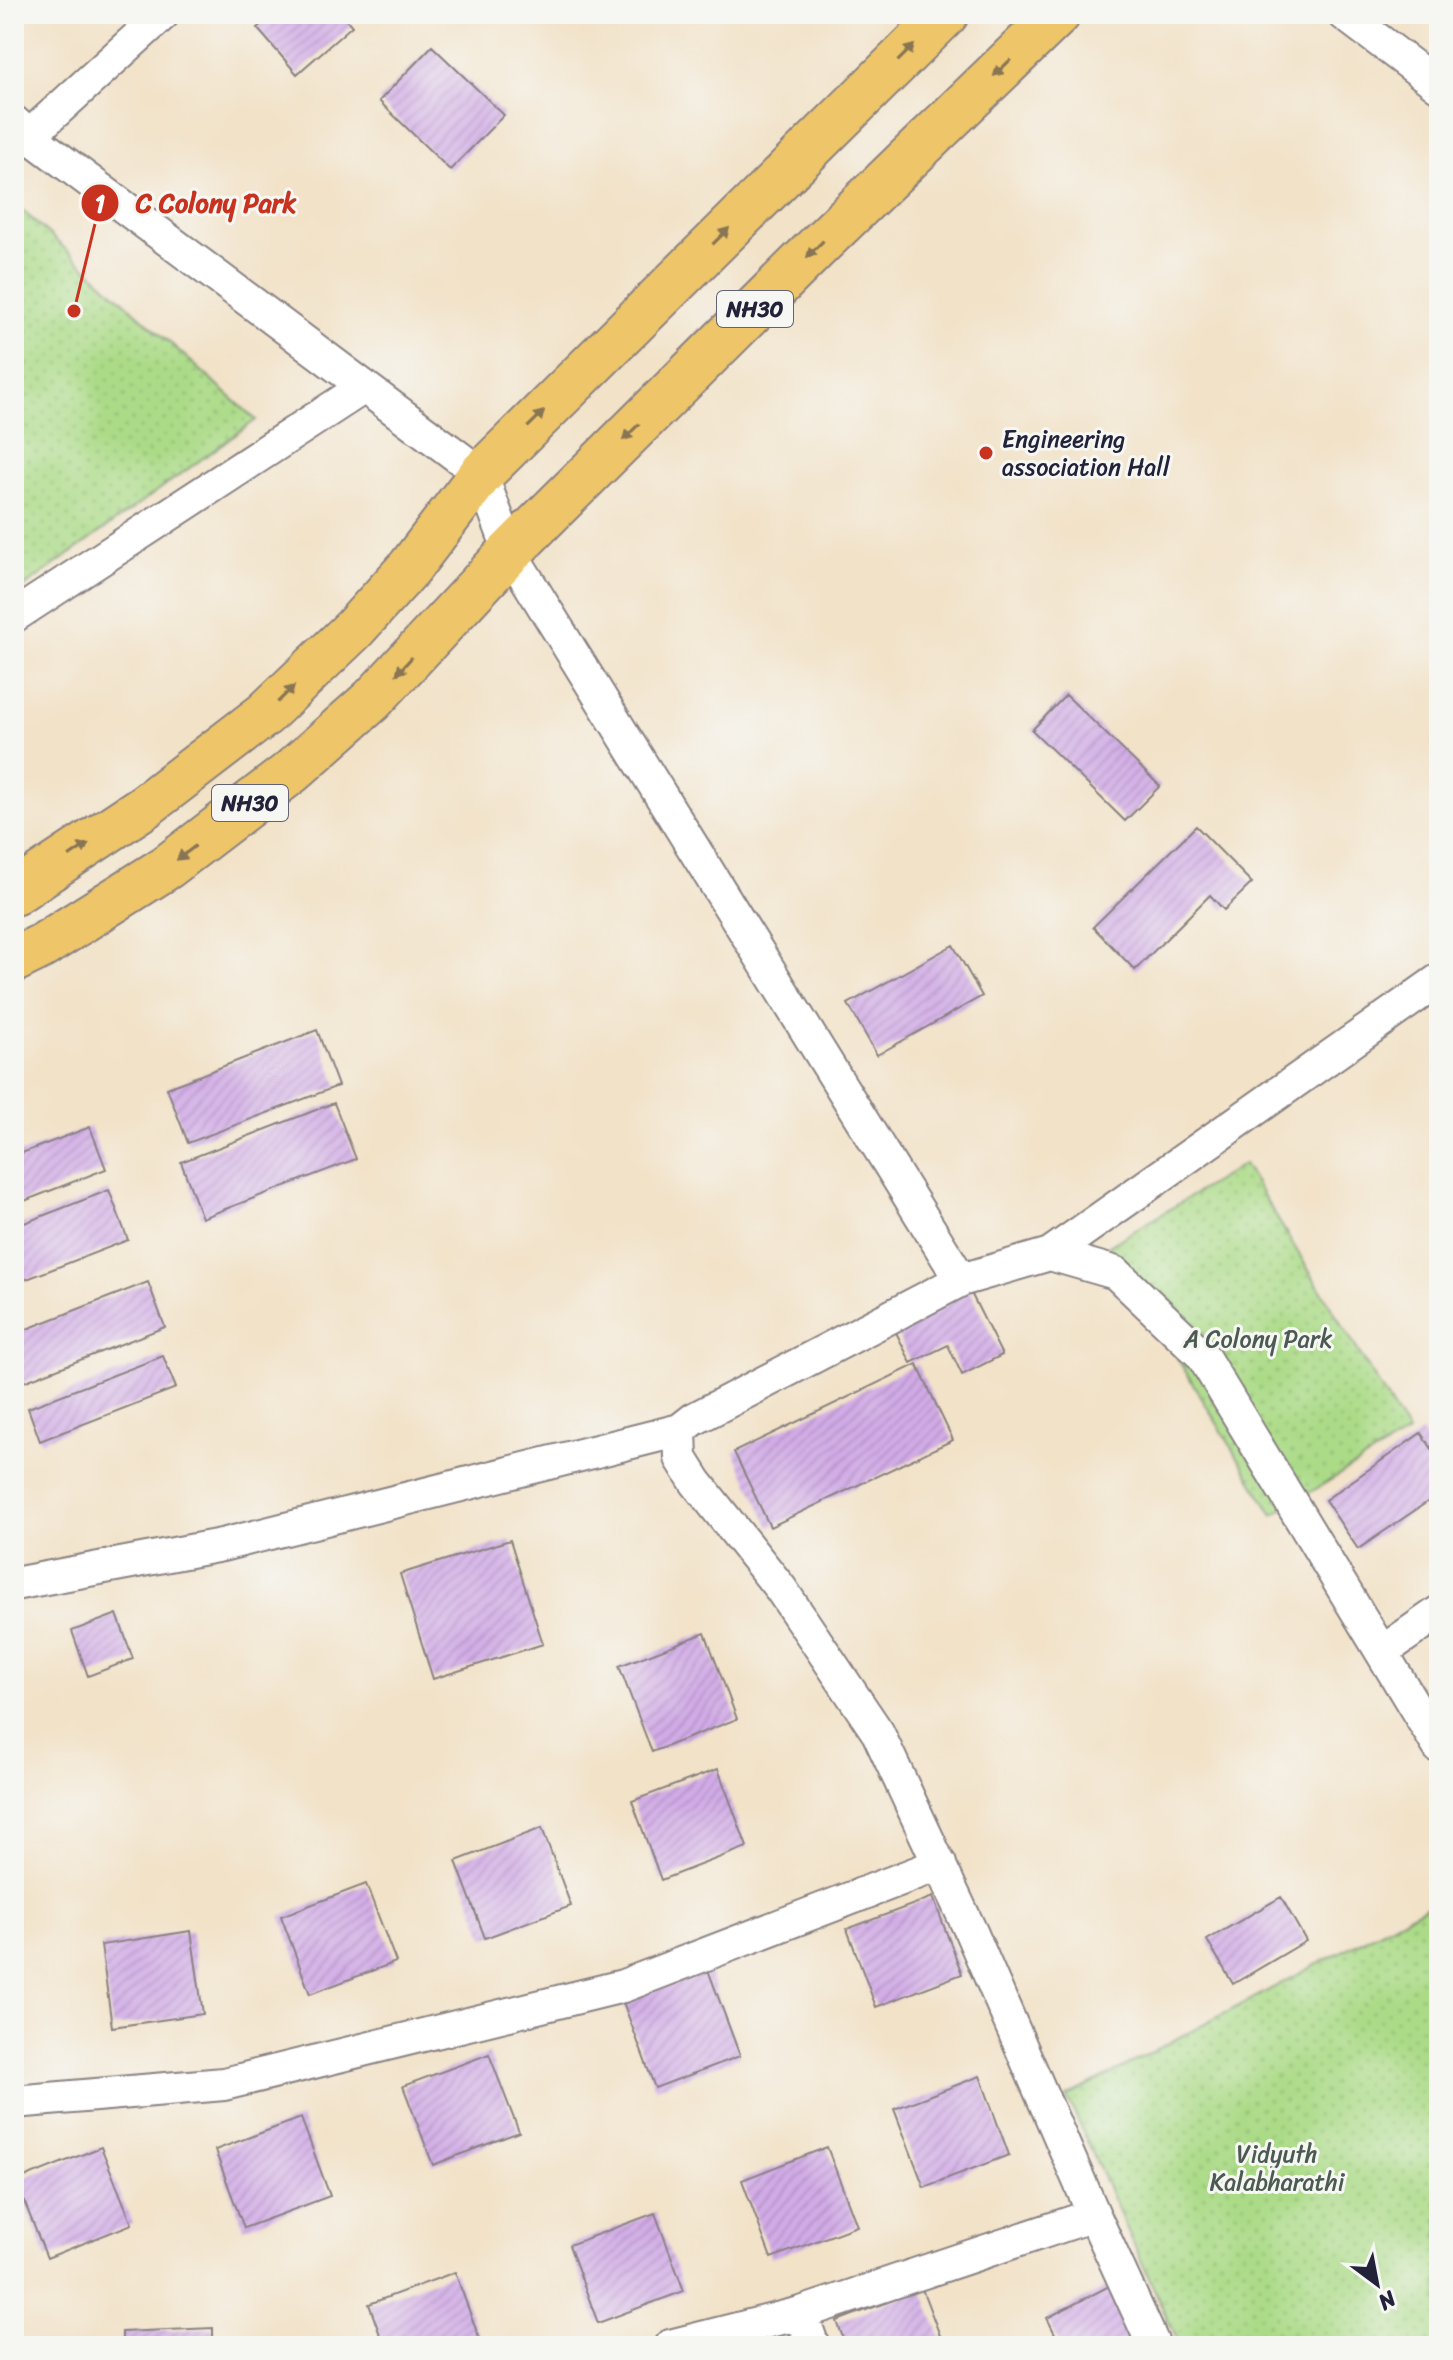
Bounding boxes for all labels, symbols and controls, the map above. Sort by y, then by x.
one-way arrow [896,45,915,63]
one-way arrow [993,58,1012,77]
callout: C Colony Park [80,178,312,228]
text: C Colony Park [135,180,296,226]
text: 1 [95,183,105,225]
one-way arrow [711,227,730,246]
one-way arrow [806,239,825,258]
road number: NH30 [717,291,793,327]
one-way arrow [527,410,545,429]
place label: Engineering association Hall [1002,418,1171,488]
one-way arrow [622,422,641,441]
marker: Engineering association Hall [977,444,995,462]
one-way arrow [395,656,413,675]
one-way arrow [277,685,296,703]
road number: NH30 [212,785,288,821]
one-way arrow [68,843,90,858]
one-way arrow [175,844,196,860]
park label: A Colony Park [1183,1318,1333,1360]
park label: Vidyuth Kalabharathi [1210,2133,1346,2203]
north arrow [1337,2244,1417,2324]
text: N [1370,2279,1405,2322]

